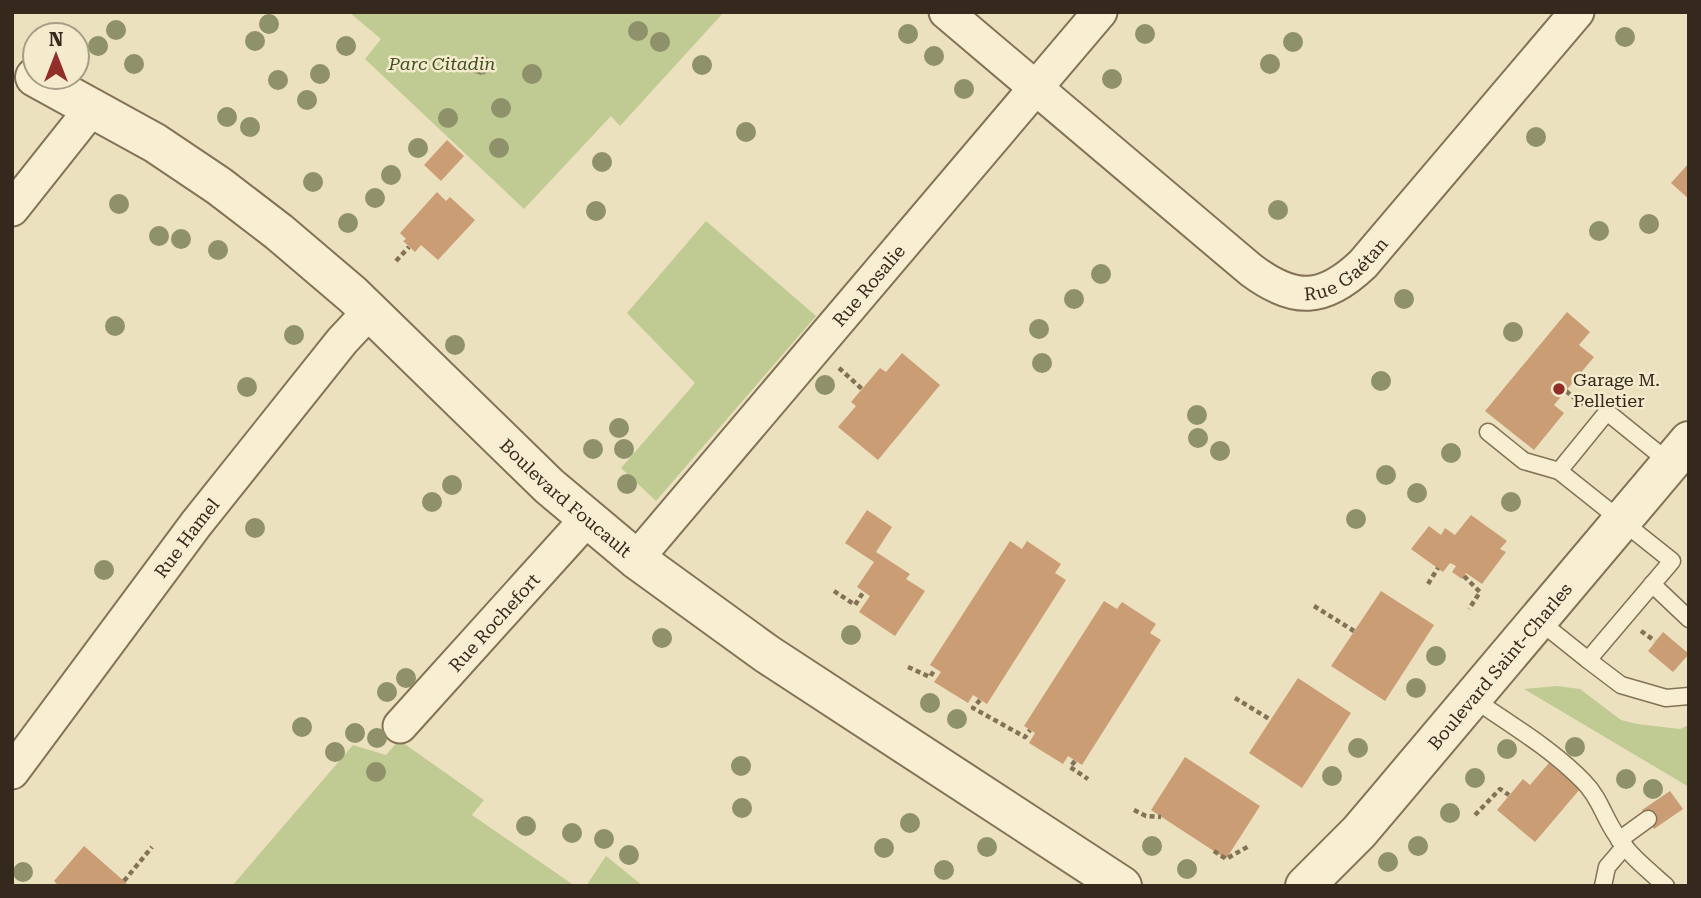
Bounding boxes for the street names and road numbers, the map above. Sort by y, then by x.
street label: Rue Gaétan [1303,233,1392,304]
street label: Rue Rosalie [828,240,909,330]
street label: Boulevard Foucault [496,434,636,562]
street label: Rue Hamel [150,493,223,582]
street label: Rue Rochefort [444,568,544,676]
street label: Boulevard Saint-Charles [1423,578,1576,753]

